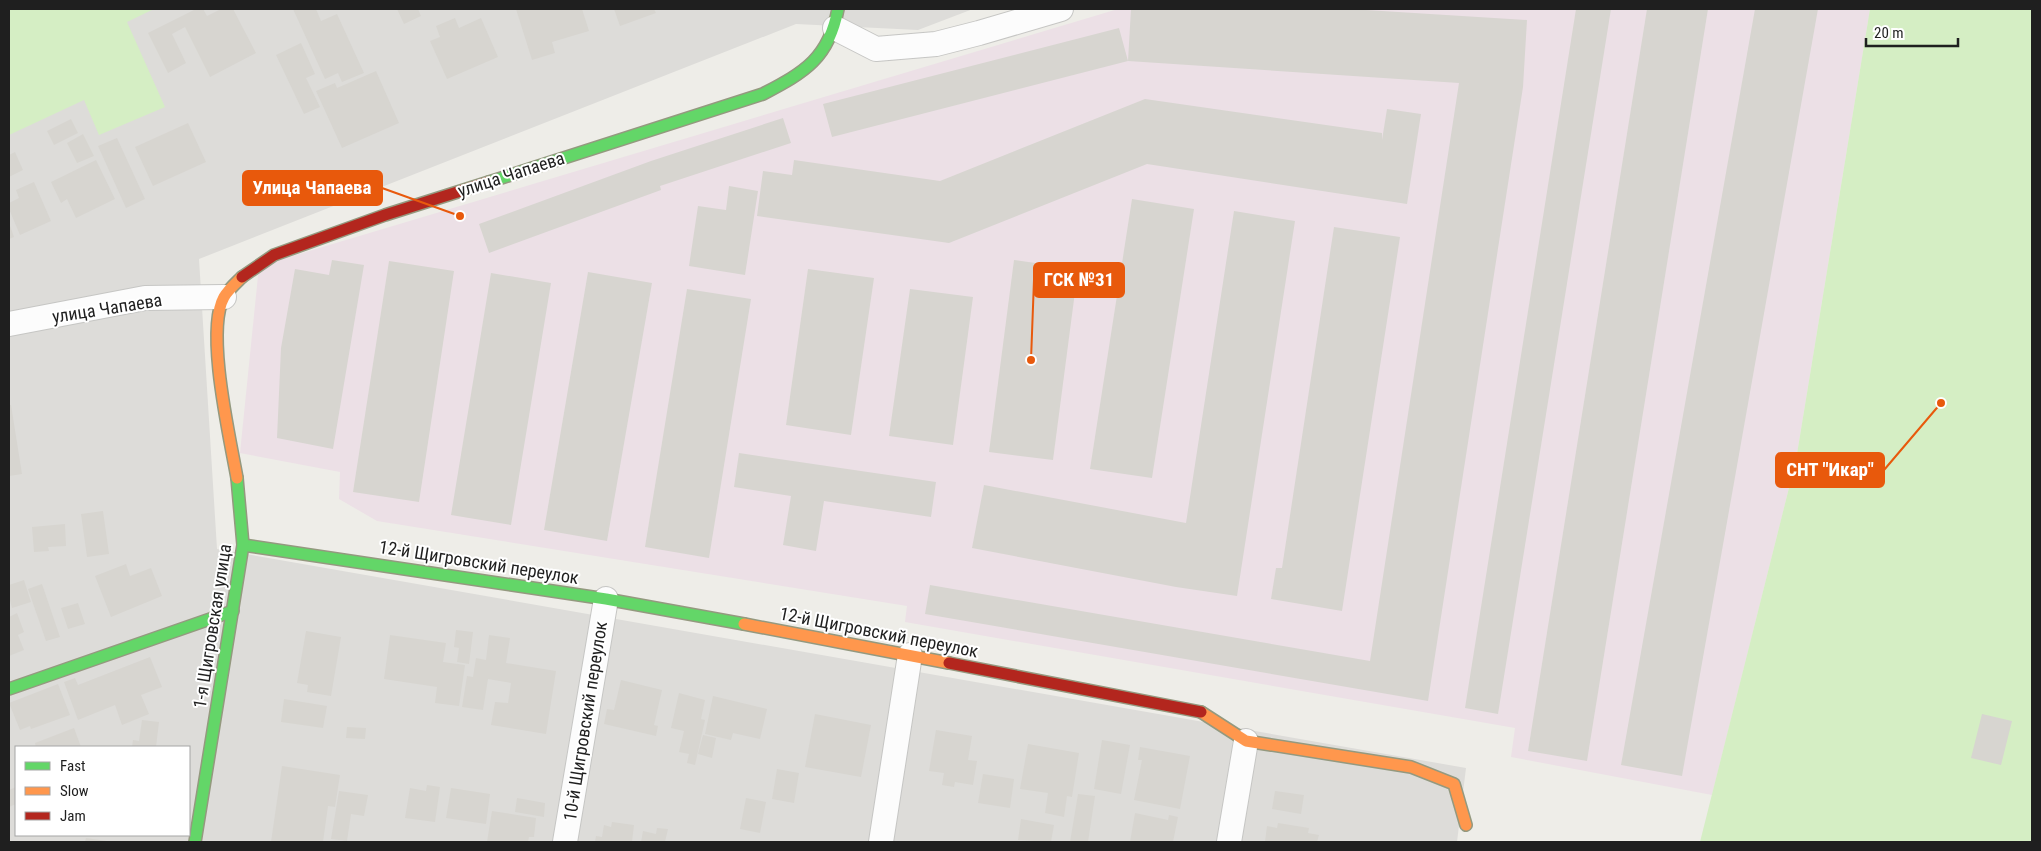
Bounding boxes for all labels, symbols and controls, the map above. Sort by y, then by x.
scale bar [1866,15,1958,47]
text: 20 m [1874,24,1904,42]
street label: улица Чапаева [455,147,567,201]
callout: Улица Чапаева [243,171,382,205]
text: Улица Чапаева [253,176,372,199]
callout: ГСК №31 [1034,263,1124,297]
text: ГСК №31 [1044,268,1114,291]
street label: улица Чапаева [51,289,163,327]
callout: СНТ "Икар" [1776,453,1884,487]
text: СНТ "Икар" [1786,458,1874,481]
street label: 12-й Щигровский переулок [378,536,581,588]
street label: 1-я Щигровская улица [189,542,235,710]
street label: 12-й Щигровский переулок [778,602,980,662]
street label: 10-й Щигровский переулок [559,619,611,822]
legend [15,746,190,836]
text: Fast [60,757,85,775]
text: Slow [60,782,89,800]
text: Jam [60,807,86,825]

